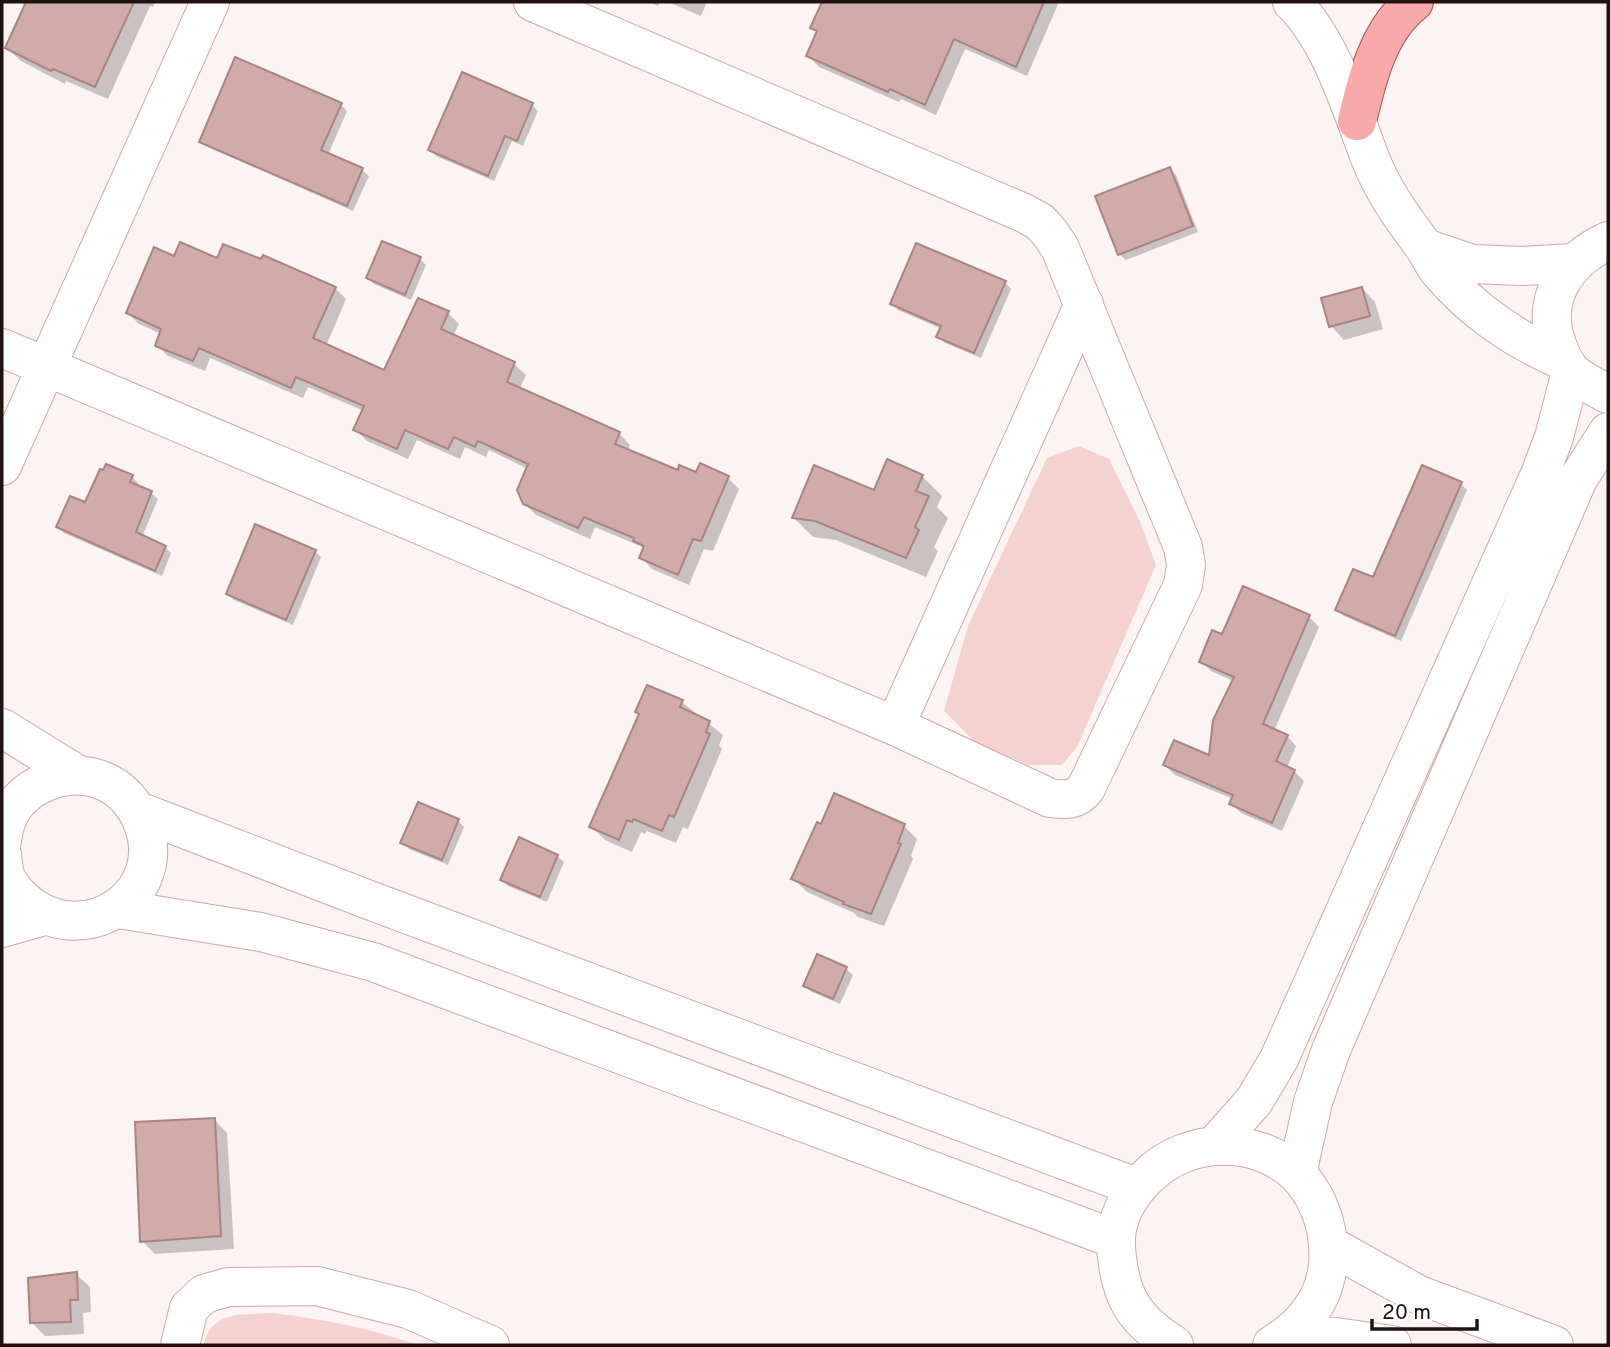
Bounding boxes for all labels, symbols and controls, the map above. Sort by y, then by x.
scale bar [1372,1288,1477,1332]
text: 20 m [1382,1300,1431,1327]

